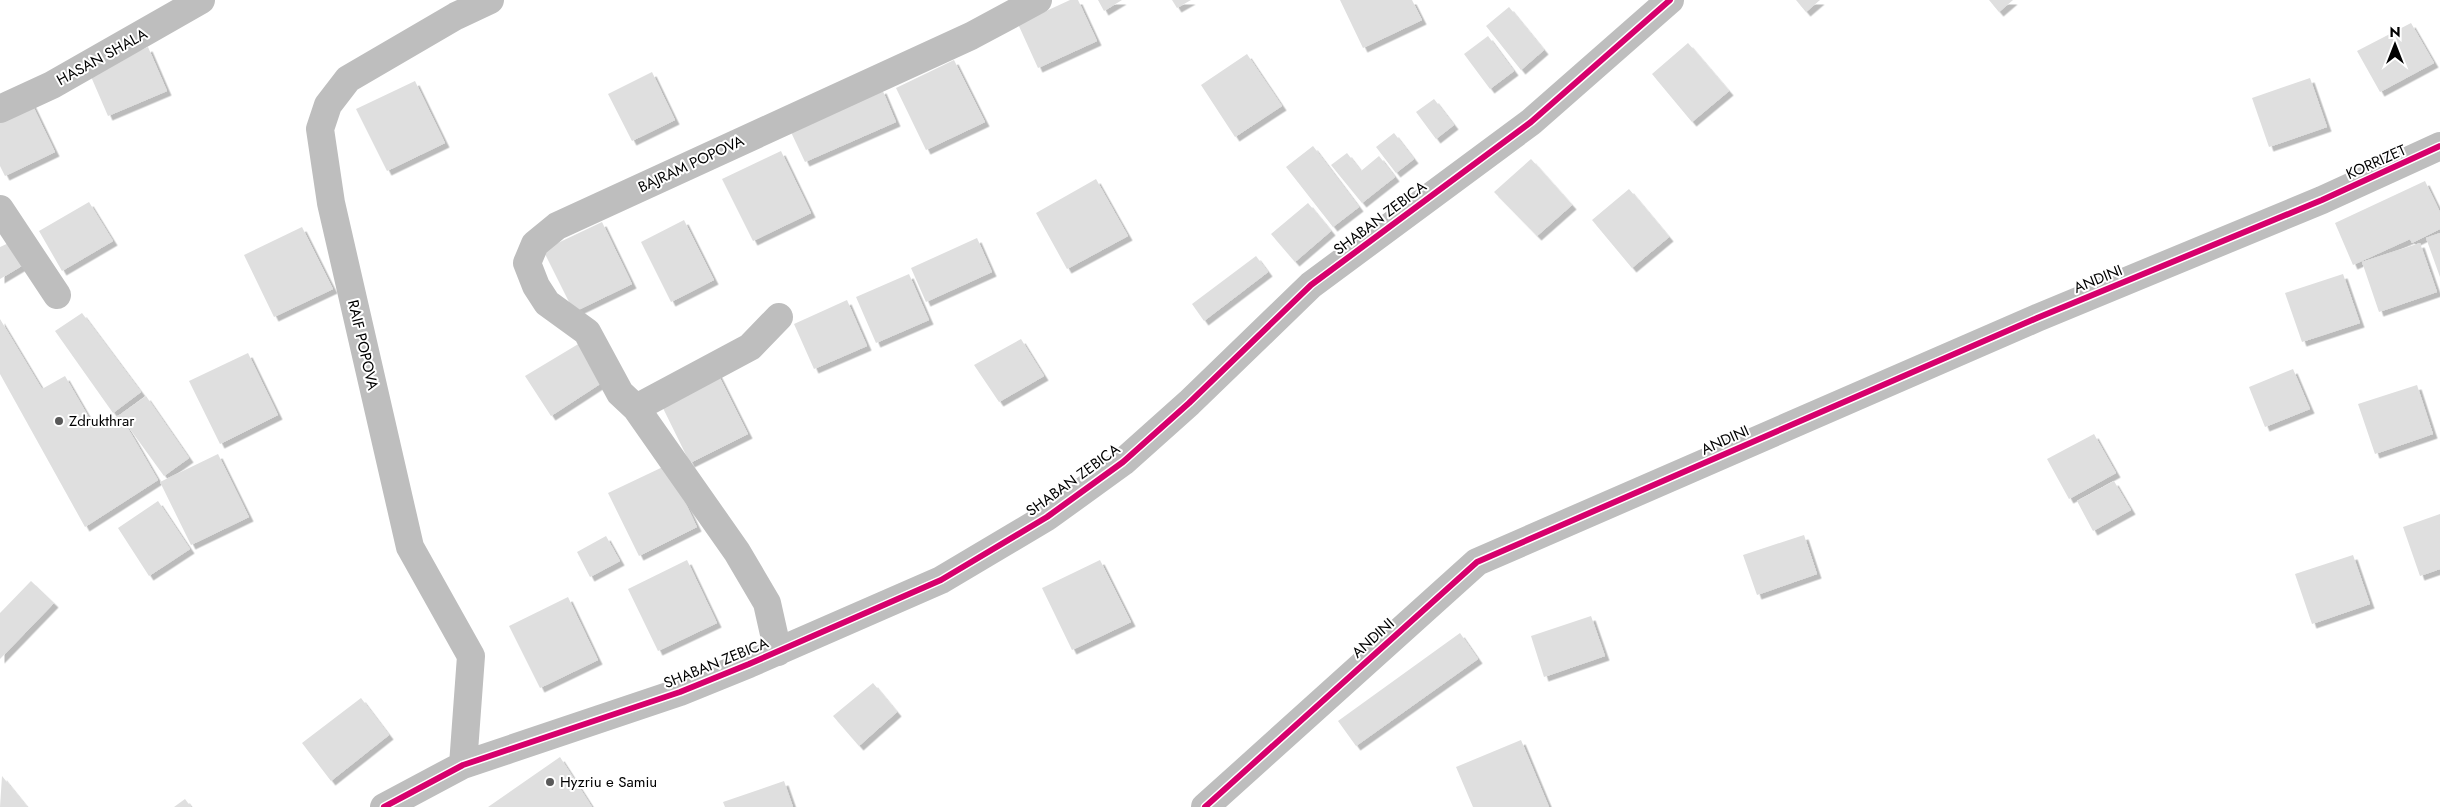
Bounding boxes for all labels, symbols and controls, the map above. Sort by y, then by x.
north arrow [2370,20,2420,70]
text: N [2389,22,2401,42]
street label: HASAN SHALA [53,23,152,91]
street label: BAJRAM POPOVA [634,130,748,198]
street label: KORRIZET [2343,139,2409,185]
street label: SHABAN ZEBICA [1329,176,1431,260]
street label: ANDINI [2070,259,2126,299]
street label: RAIF POPOVA [342,298,384,392]
place label: Zdrukthrar [69,410,135,432]
marker: Zdrukthrar [53,415,65,427]
street label: ANDINI [1697,420,1753,460]
street label: SHABAN ZEBICA [1021,438,1125,522]
street label: ANDINI [1347,613,1399,663]
street label: SHABAN ZEBICA [660,632,772,694]
place label: Hyzriu e Samiu [560,771,657,793]
marker: Hyzriu e Samiu [544,776,556,788]

